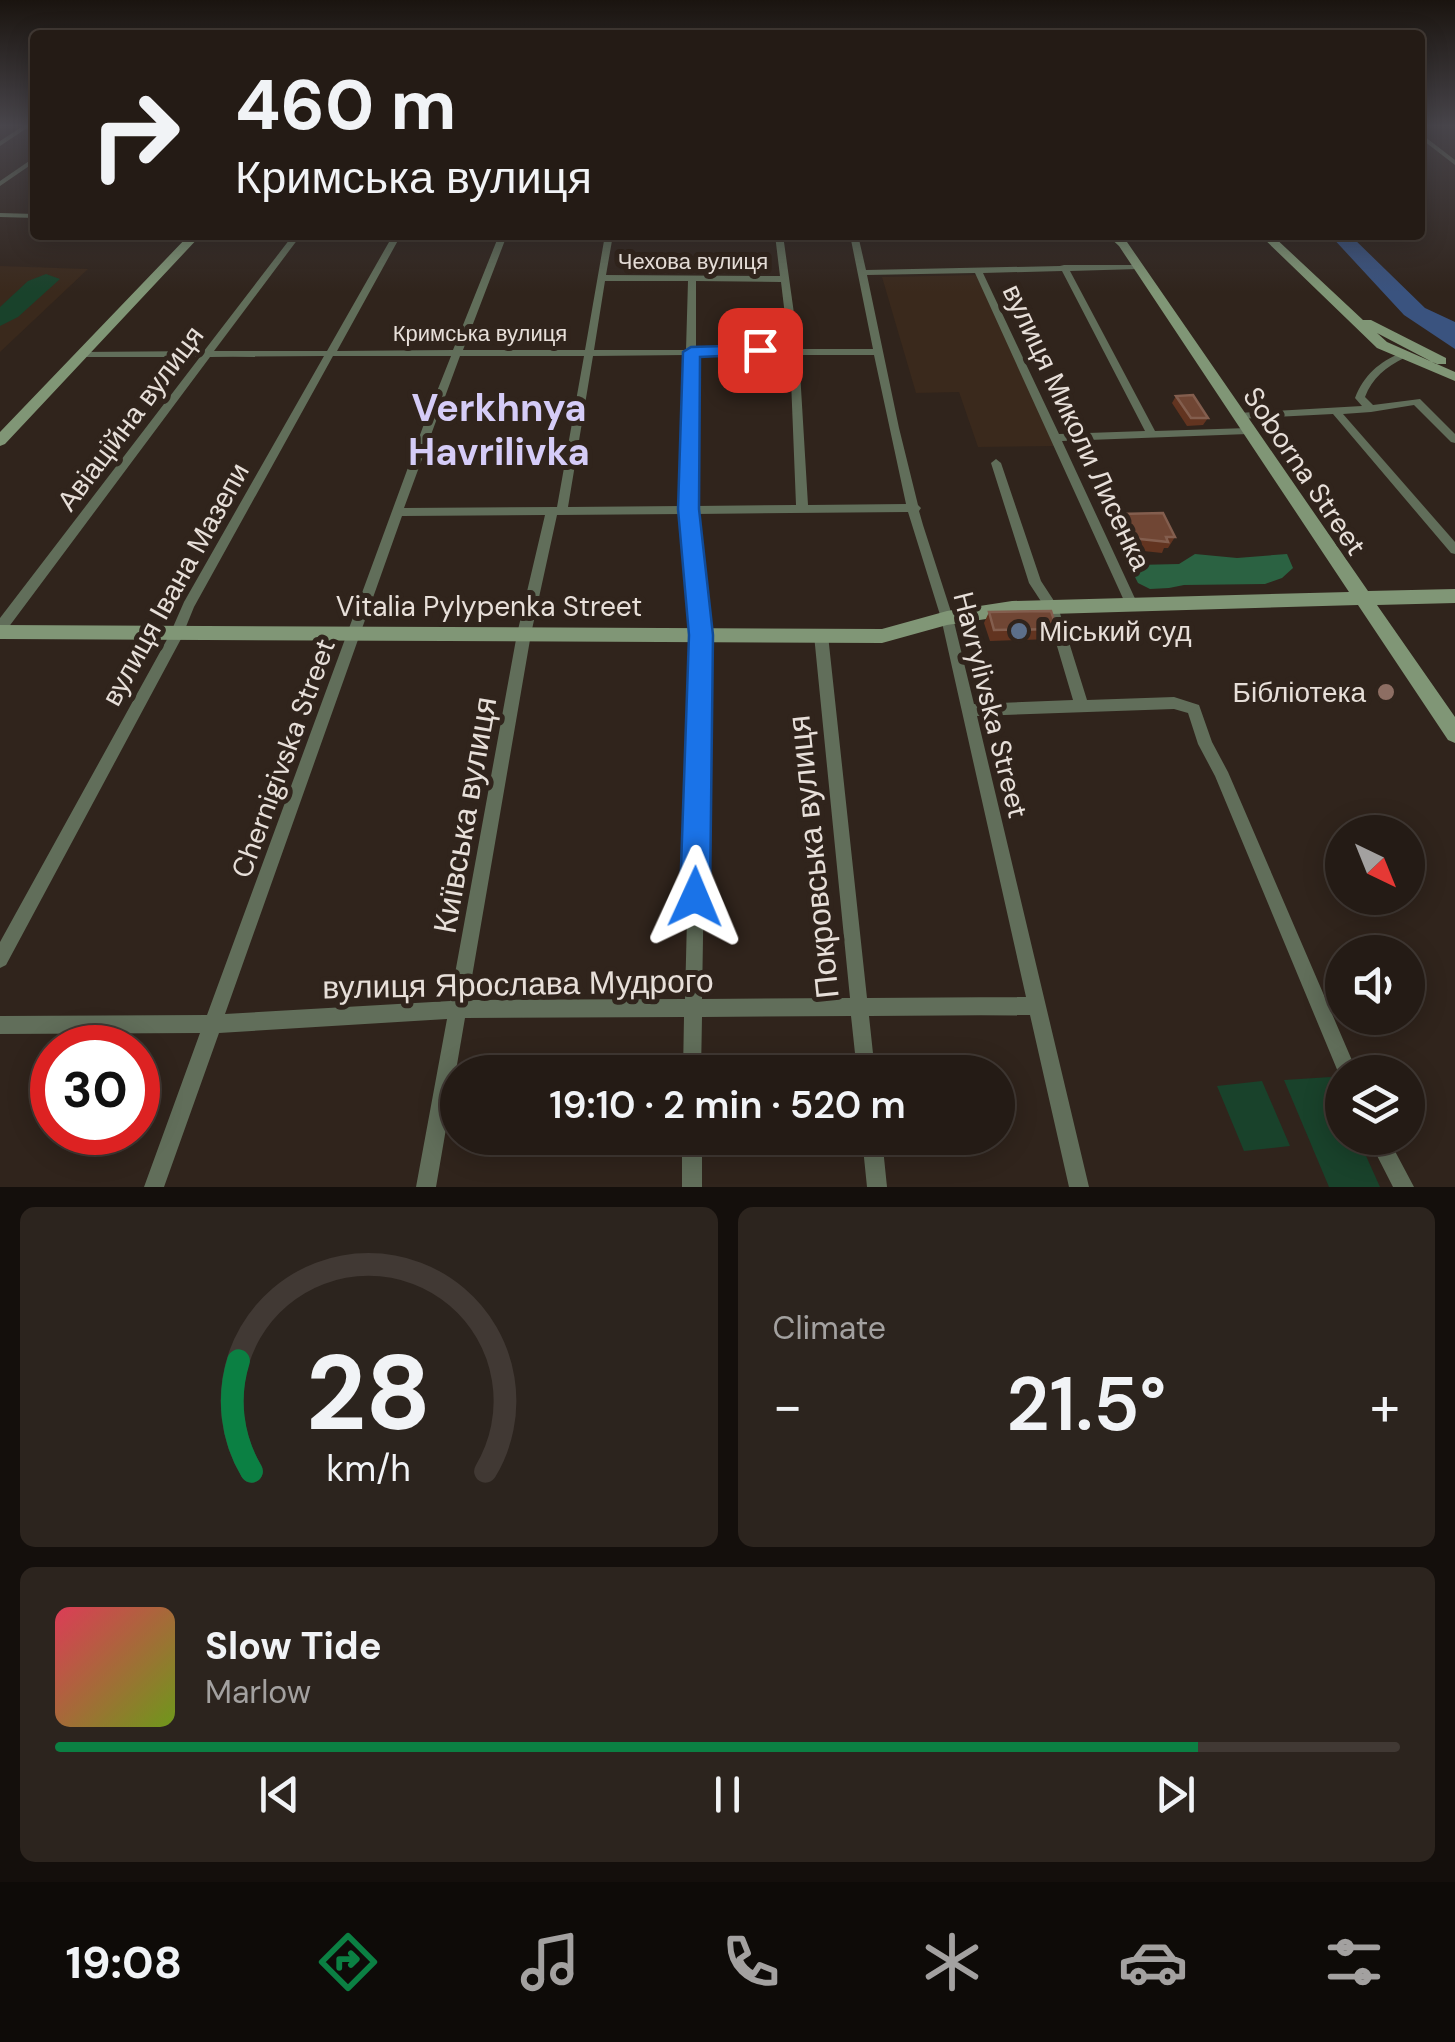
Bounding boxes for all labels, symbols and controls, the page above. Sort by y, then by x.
text: 460 m [235,60,456,151]
icon: right [70,70,200,200]
text: Кримська вулиця [235,148,592,207]
street label: Чехова вулиця [618,247,768,276]
street label: вулиця Миколи Лисенка [994,278,1159,577]
pin [718,308,803,393]
street label: Авіаційна вулиця [49,318,212,518]
street label: Кримська вулиця [393,319,567,348]
icon: arrive [733,323,788,378]
street label: Soborna Street [1235,380,1375,563]
district label: Verkhnya Havrilivka [408,383,590,477]
street label: вулиця Івана Мазепи [93,456,258,712]
street label: Vitalia Pylypenka Street [336,588,642,625]
street label: Havrylivska Street [945,588,1036,822]
place label: Міський суд [1039,613,1192,650]
marker: Міський суд [1008,620,1030,642]
street label: Chernigivska Street [223,634,344,883]
place label: Бібліотека [1233,674,1366,711]
marker: Бібліотека [1375,681,1397,703]
street label: Київська вулиця [424,693,506,937]
street label: Покровська вулиця [777,713,849,1001]
north arrow [1325,815,1425,915]
map controls [1325,815,1425,1155]
position arrow [643,845,747,949]
button: sound [1325,935,1425,1035]
street label: вулиця Ярослава Мудрого [322,960,714,1008]
speed limit sign: 30 [30,1025,160,1155]
button: layers [1325,1055,1425,1155]
text: 19:10 · 2 min · 520 m [549,1080,906,1130]
text: Climate [773,1307,886,1349]
text: 28 [306,1326,431,1461]
text: 21.5° [1006,1356,1166,1453]
text: − [773,1370,803,1442]
text: + [1370,1370,1400,1442]
text: km/h [327,1446,411,1492]
text: Slow Tide [205,1621,382,1671]
text: Marlow [205,1671,311,1713]
icon: previous [252,1767,307,1822]
icon: pause [700,1767,755,1822]
icon: next [1148,1767,1203,1822]
icon: directions [313,1927,383,1997]
icon: music [515,1927,585,1997]
icon: phone [716,1927,786,1997]
icon: climate [917,1927,987,1997]
icon: car [1118,1927,1188,1997]
icon: filters [1319,1927,1389,1997]
text: 19:08 [66,1933,182,1992]

